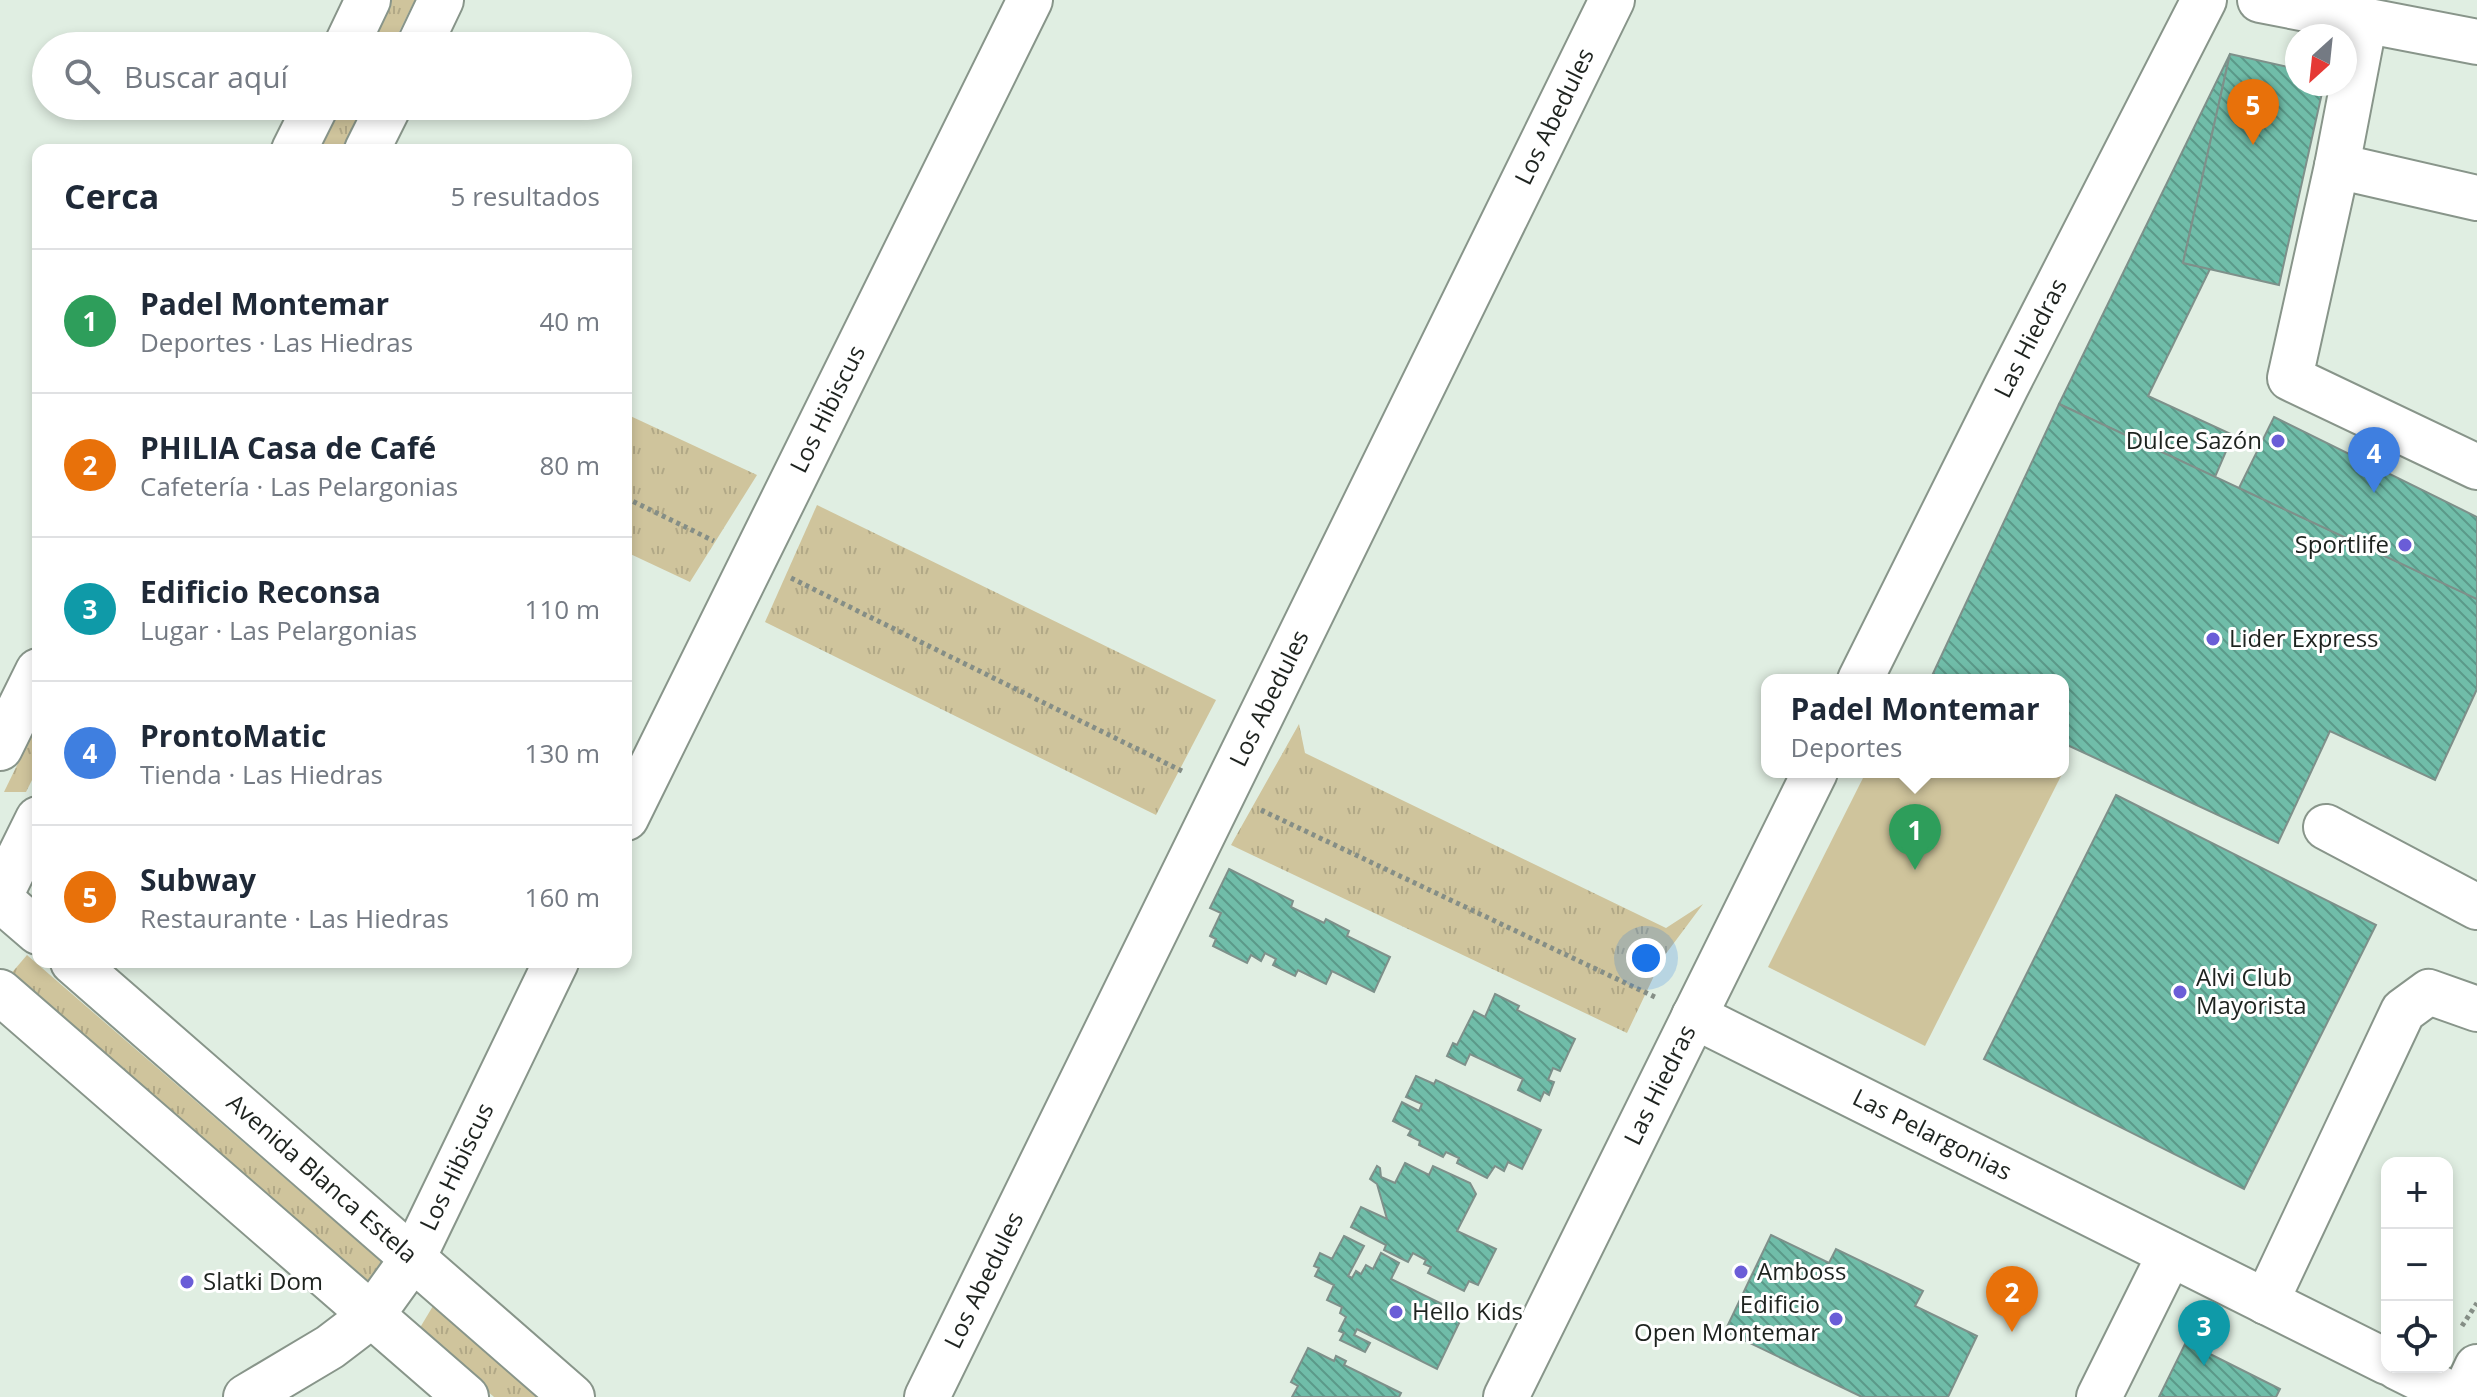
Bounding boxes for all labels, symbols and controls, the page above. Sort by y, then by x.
north arrow [2285,24,2357,96]
search box [32,32,632,120]
street label: Los Abedules [1506,42,1601,190]
icon: search [60,54,104,98]
text: Buscar aquí [124,56,288,97]
pin: 5 [2227,79,2279,145]
text: Cerca [64,173,159,219]
text: 5 resultados [451,178,600,214]
street label: Las Hiedras [1985,272,2074,403]
text: Padel Montemar [140,283,389,324]
text: 1 [83,303,97,339]
text: 40 m [539,303,600,339]
text: Deportes · Las Hiedras [140,324,413,360]
street label: Los Hibiscus [781,339,872,478]
place label: Dulce Sazón [2126,423,2262,456]
text: PHILIA Casa de Café [140,427,436,468]
pin: 4 [2348,427,2400,493]
marker: Dulce Sazón [2269,432,2287,450]
text: 2 [83,447,97,483]
text: 80 m [539,447,600,483]
text: Cafetería · Las Pelargonias [140,468,458,504]
place label: Sportlife [2295,527,2389,560]
marker: Sportlife [2396,536,2414,554]
text: Edificio Reconsa [140,571,381,612]
text: 3 [83,591,97,627]
text: 110 m [525,591,600,627]
text: Lugar · Las Pelargonias [140,612,417,648]
place label: Lider Express [2229,621,2379,654]
street label: Los Abedules [1221,624,1316,772]
marker: Lider Express [2204,630,2222,648]
popup [1761,674,2069,778]
text: Padel Montemar [1790,688,2040,729]
text: ProntoMatic [140,715,326,756]
text: Deportes [1790,729,1902,765]
text: 4 [83,735,97,771]
text: 130 m [525,735,600,771]
text: Tienda · Las Hiedras [140,756,383,792]
pin: 1 [1889,804,1941,870]
text: Subway [140,859,256,900]
text: 5 [83,879,97,915]
text: 160 m [525,879,600,915]
text: Restaurante · Las Hiedras [140,900,449,936]
your location [1626,938,1666,978]
place label: Alvi Club Mayorista [2196,960,2307,1021]
marker: Alvi Club Mayorista [2171,983,2189,1001]
street label: Las Hiedras [1615,1019,1703,1150]
street label: Las Pelargonias [1848,1080,2018,1187]
street label: Avenida Blanca Estela [220,1086,425,1270]
street label: Los Hibiscus [411,1097,501,1236]
map controls [2381,1157,2453,1373]
button: + [2381,1157,2453,1229]
street label: Los Abedules [935,1206,1030,1353]
button: − [2381,1229,2453,1301]
place label: Amboss [1757,1254,1846,1287]
marker: Amboss [1732,1263,1750,1281]
place label: Slatki Dom [203,1264,323,1297]
pin: 2 [1986,1266,2038,1332]
marker: Slatki Dom [178,1273,196,1291]
place label: Edificio Open Montemar [1634,1287,1820,1348]
place label: Hello Kids [1412,1294,1523,1327]
pin: 3 [2178,1300,2230,1366]
button: locate [2381,1301,2453,1373]
marker: Hello Kids [1387,1303,1405,1321]
marker: Edificio Open Montemar [1827,1310,1845,1328]

